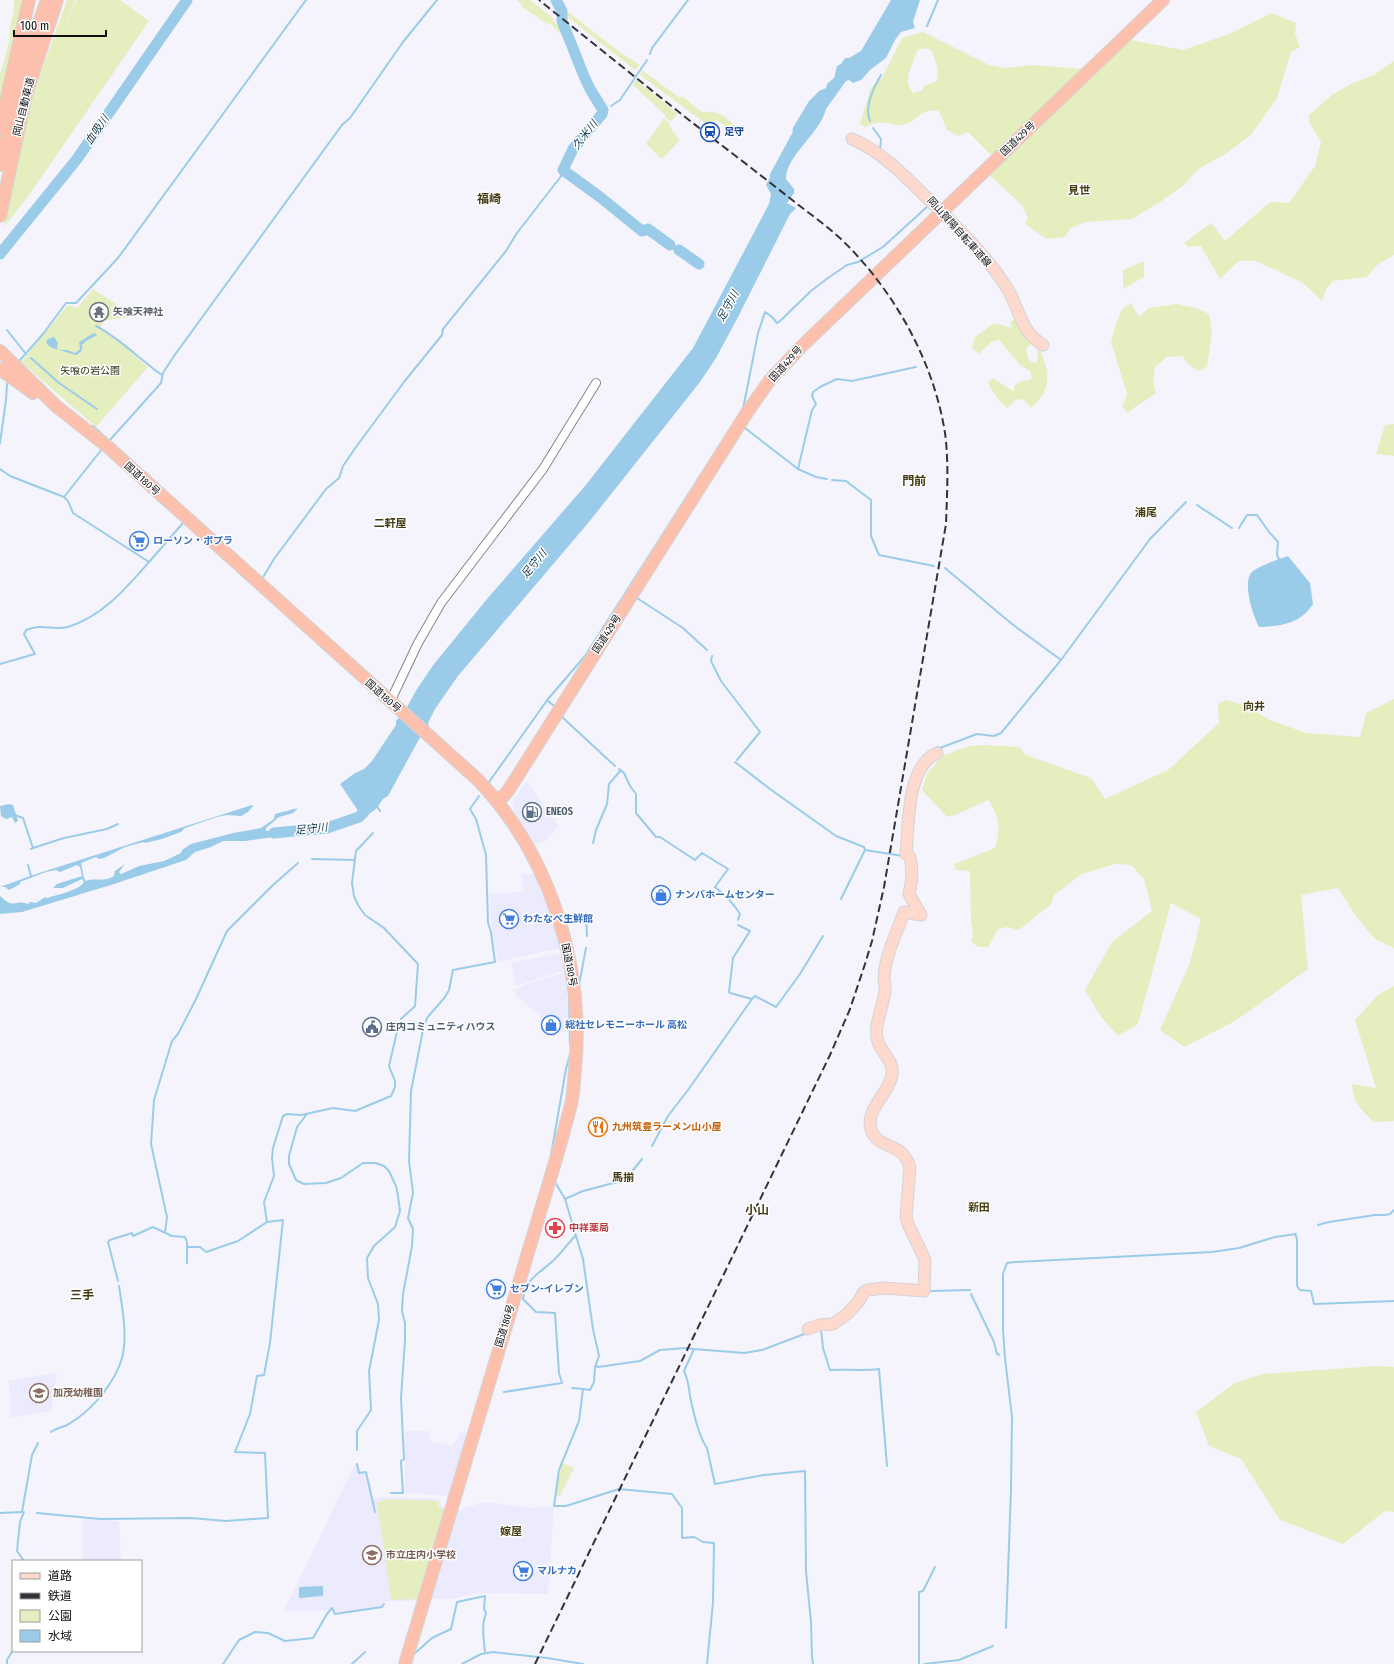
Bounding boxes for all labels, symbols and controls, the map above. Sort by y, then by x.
scale bar [14,12,106,38]
text: 100 m [20,19,49,33]
street label: 岡山自動車道 [11,76,37,138]
water label: 血吸川 [82,112,112,147]
water label: 久米川 [570,117,601,152]
street label: 国道429号 [998,119,1038,159]
station icon: 足守 [699,121,721,143]
place label: 足守 [724,126,744,138]
district label: 見世 [1068,184,1090,197]
district label: 福崎 [477,192,501,206]
street label: 岡山賀陽自転車道線 [924,195,994,269]
water label: 足守川 [714,288,742,324]
temple icon: 矢喰天神社 [88,301,110,323]
place label: 矢喰天神社 [113,306,164,318]
street label: 国道429号 [767,344,805,384]
park label: 矢喰の岩公園 [60,365,120,377]
street label: 国道180号 [122,460,162,498]
district label: 門前 [902,474,926,488]
district label: 浦尾 [1135,506,1157,519]
district label: 二軒屋 [374,517,407,530]
supermarket icon: ローソン・ポプラ [128,530,150,552]
place label: ローソン・ポプラ [153,535,233,547]
water label: 足守川 [519,546,550,581]
street label: 国道429号 [590,612,624,656]
street label: 国道180号 [363,677,403,715]
district label: 向井 [1243,700,1265,713]
fuel station icon: ENEOS [521,801,543,823]
place label: ENEOS [546,806,573,818]
water label: 足守川 [294,821,329,837]
shop icon: ナンバホームセンター [650,884,672,906]
place label: ナンバホームセンター [675,889,775,901]
supermarket icon: わたなべ生鮮館 [498,908,520,930]
place label: わたなべ生鮮館 [523,913,593,925]
street label: 国道180号 [559,942,579,988]
shop icon: 総社セレモニーホール 高松 [540,1014,562,1036]
public building icon: 庄内コミュニティハウス [361,1016,383,1038]
place label: 総社セレモニーホール 高松 [565,1019,687,1031]
place label: 庄内コミュニティハウス [385,1021,495,1033]
restaurant icon: 九州筑豊ラーメン山小屋 [587,1116,609,1138]
place label: 九州筑豊ラーメン山小屋 [612,1121,722,1133]
district label: 馬揃 [612,1171,634,1184]
district label: 新田 [968,1201,990,1214]
district label: 小山 [745,1203,769,1217]
pharmacy icon: 中祥薬局 [544,1217,566,1239]
place label: 中祥薬局 [569,1222,609,1234]
supermarket icon: セブン-イレブン [485,1278,507,1300]
place label: セブン-イレブン [510,1283,584,1295]
district label: 三手 [70,1288,94,1302]
street label: 国道180号 [493,1303,517,1349]
school or university icon: 加茂幼稚園 [28,1382,50,1404]
place label: 加茂幼稚園 [53,1387,103,1399]
district label: 嫁屋 [500,1525,522,1538]
school or university icon: 市立庄内小学校 [361,1544,383,1566]
place label: 市立庄内小学校 [386,1549,456,1561]
legend [12,1560,142,1652]
supermarket icon: マルナカ [512,1560,534,1582]
place label: マルナカ [537,1565,577,1577]
text: 道路 [48,1569,72,1583]
text: 鉄道 [48,1589,72,1603]
text: 公園 [48,1609,72,1623]
text: 水域 [48,1629,72,1643]

